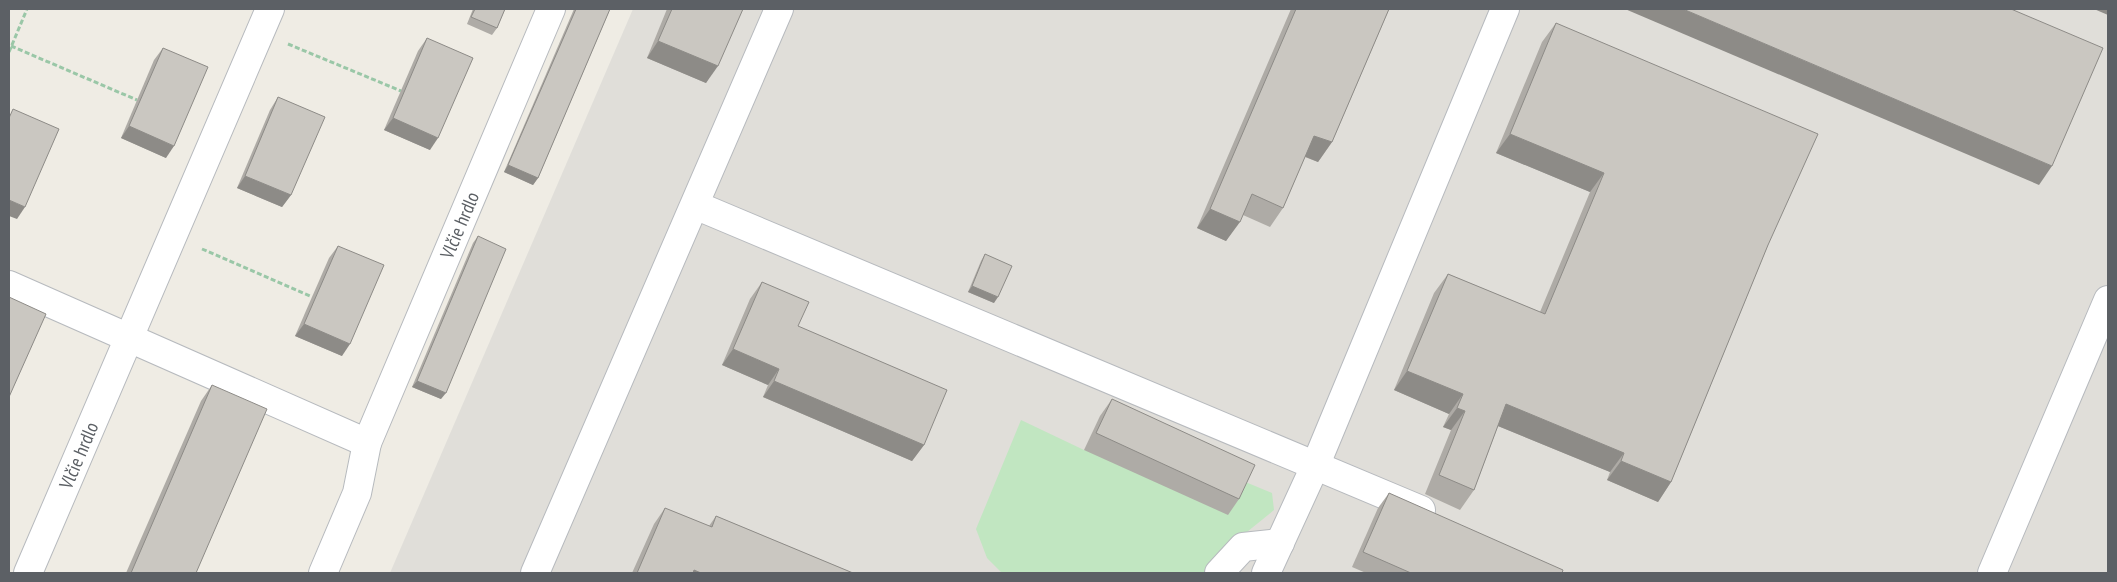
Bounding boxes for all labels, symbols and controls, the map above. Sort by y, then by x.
street label: Vlčie hrdlo [434,188,484,263]
street label: Vlčie hrdlo [53,418,103,493]

